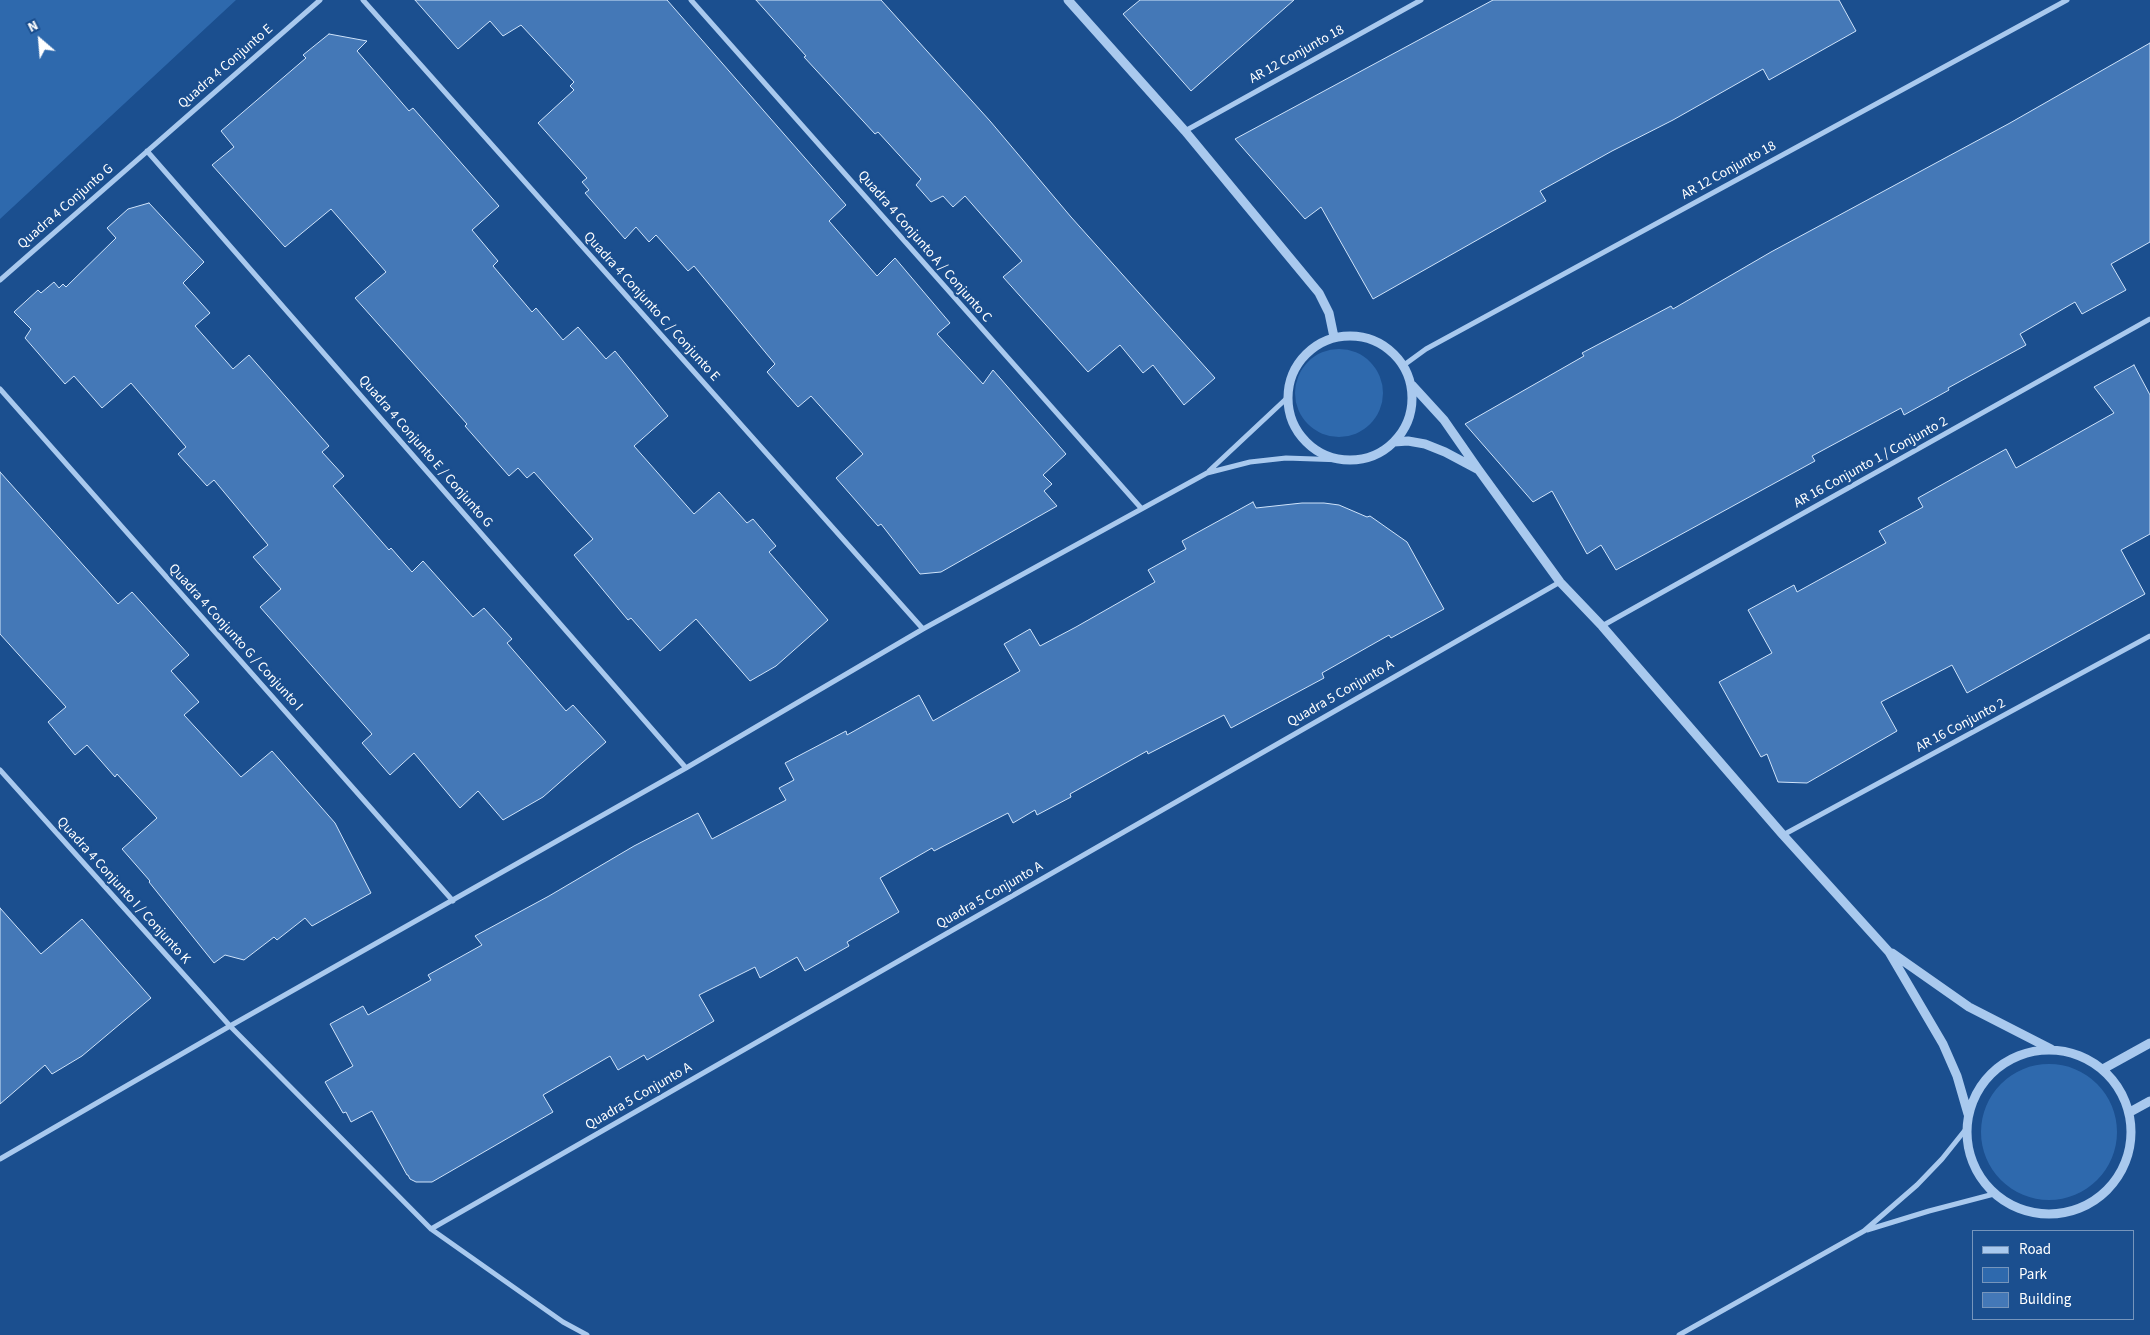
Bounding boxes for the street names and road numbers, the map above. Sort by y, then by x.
street label: Quadra 4 Conjunto E [175,21,277,113]
street label: AR 12 Conjunto 18 [1247,22,1347,88]
street label: AR 12 Conjunto 18 [1679,138,1779,204]
street label: Quadra 4 Conjunto G [15,161,117,253]
street label: Quadra 4 Conjunto A / Conjunto C [853,168,995,326]
street label: Quadra 4 Conjunto C / Conjunto E [579,229,723,385]
street label: Quadra 4 Conjunto E / Conjunto G [354,372,496,532]
street label: AR 16 Conjunto 1 / Conjunto 2 [1791,414,1951,512]
street label: Quadra 4 Conjunto G / Conjunto I [164,561,306,715]
street label: Quadra 5 Conjunto A [1285,657,1397,731]
street label: AR 16 Conjunto 2 [1913,695,2009,757]
street label: Quadra 4 Conjunto I / Conjunto K [53,814,193,968]
street label: Quadra 5 Conjunto A [934,859,1046,933]
street label: Quadra 5 Conjunto A [583,1060,695,1134]

